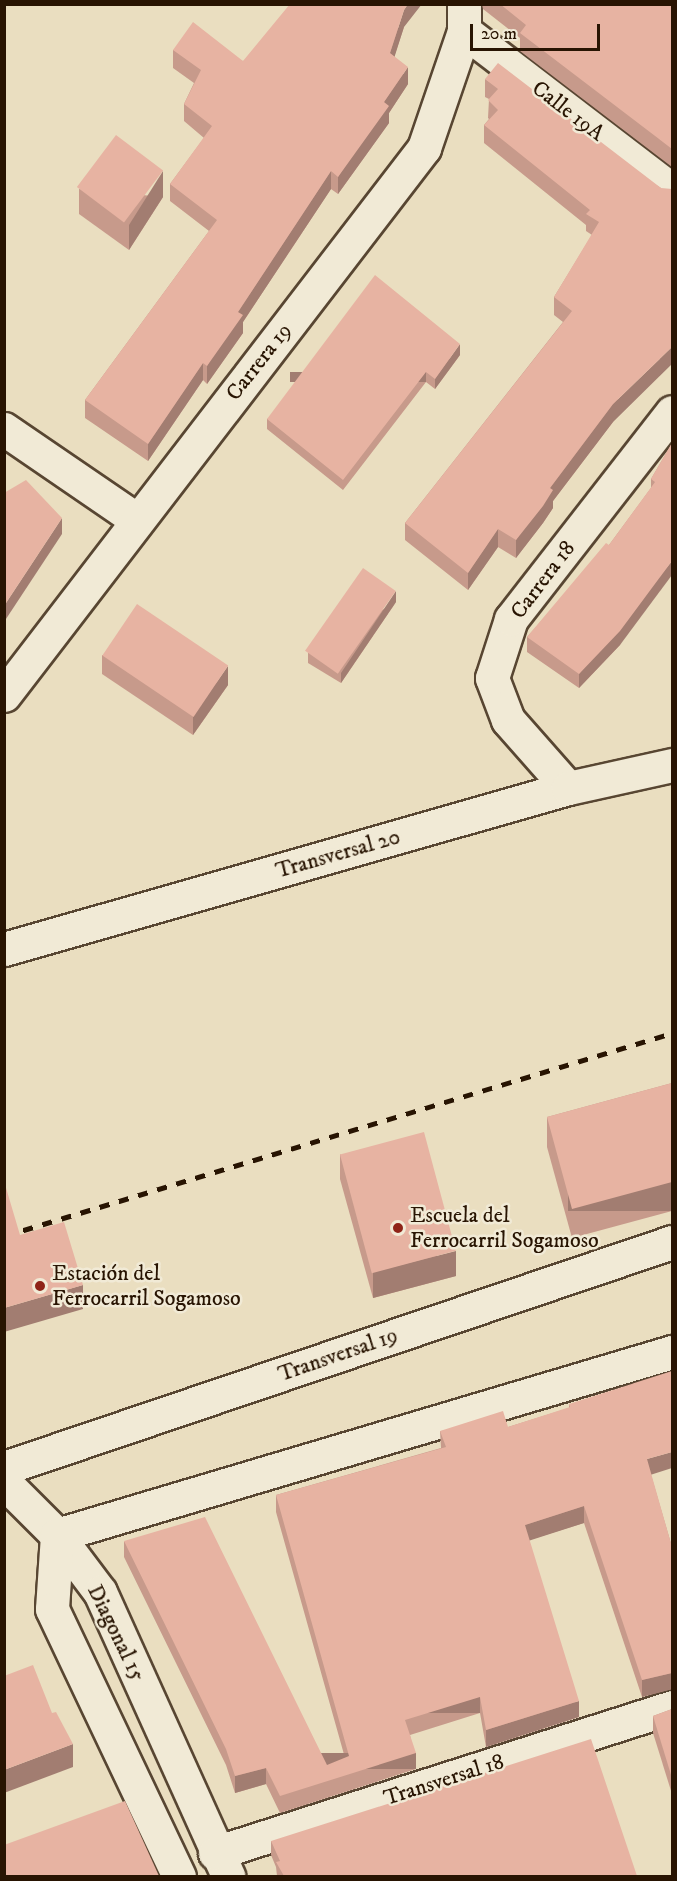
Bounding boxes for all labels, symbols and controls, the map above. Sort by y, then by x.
scale bar [473,12,604,50]
text: 20 m [481,23,517,45]
street label: Calle 19A [527,75,609,147]
street label: Carrera 19 [221,318,297,406]
street label: Carrera 18 [505,536,581,624]
street label: Transversal 20 [273,824,403,884]
place label: Escuela del Ferrocarril Sogamoso [410,1202,599,1254]
marker: Escuela del Ferrocarril Sogamoso [391,1221,405,1235]
place label: Estación del Ferrocarril Sogamoso [52,1260,241,1312]
marker: Estación del Ferrocarril Sogamoso [33,1279,47,1293]
street label: Transversal 19 [275,1322,401,1388]
street label: Diagonal 15 [81,1581,151,1685]
street label: Transversal 18 [381,1748,507,1812]

